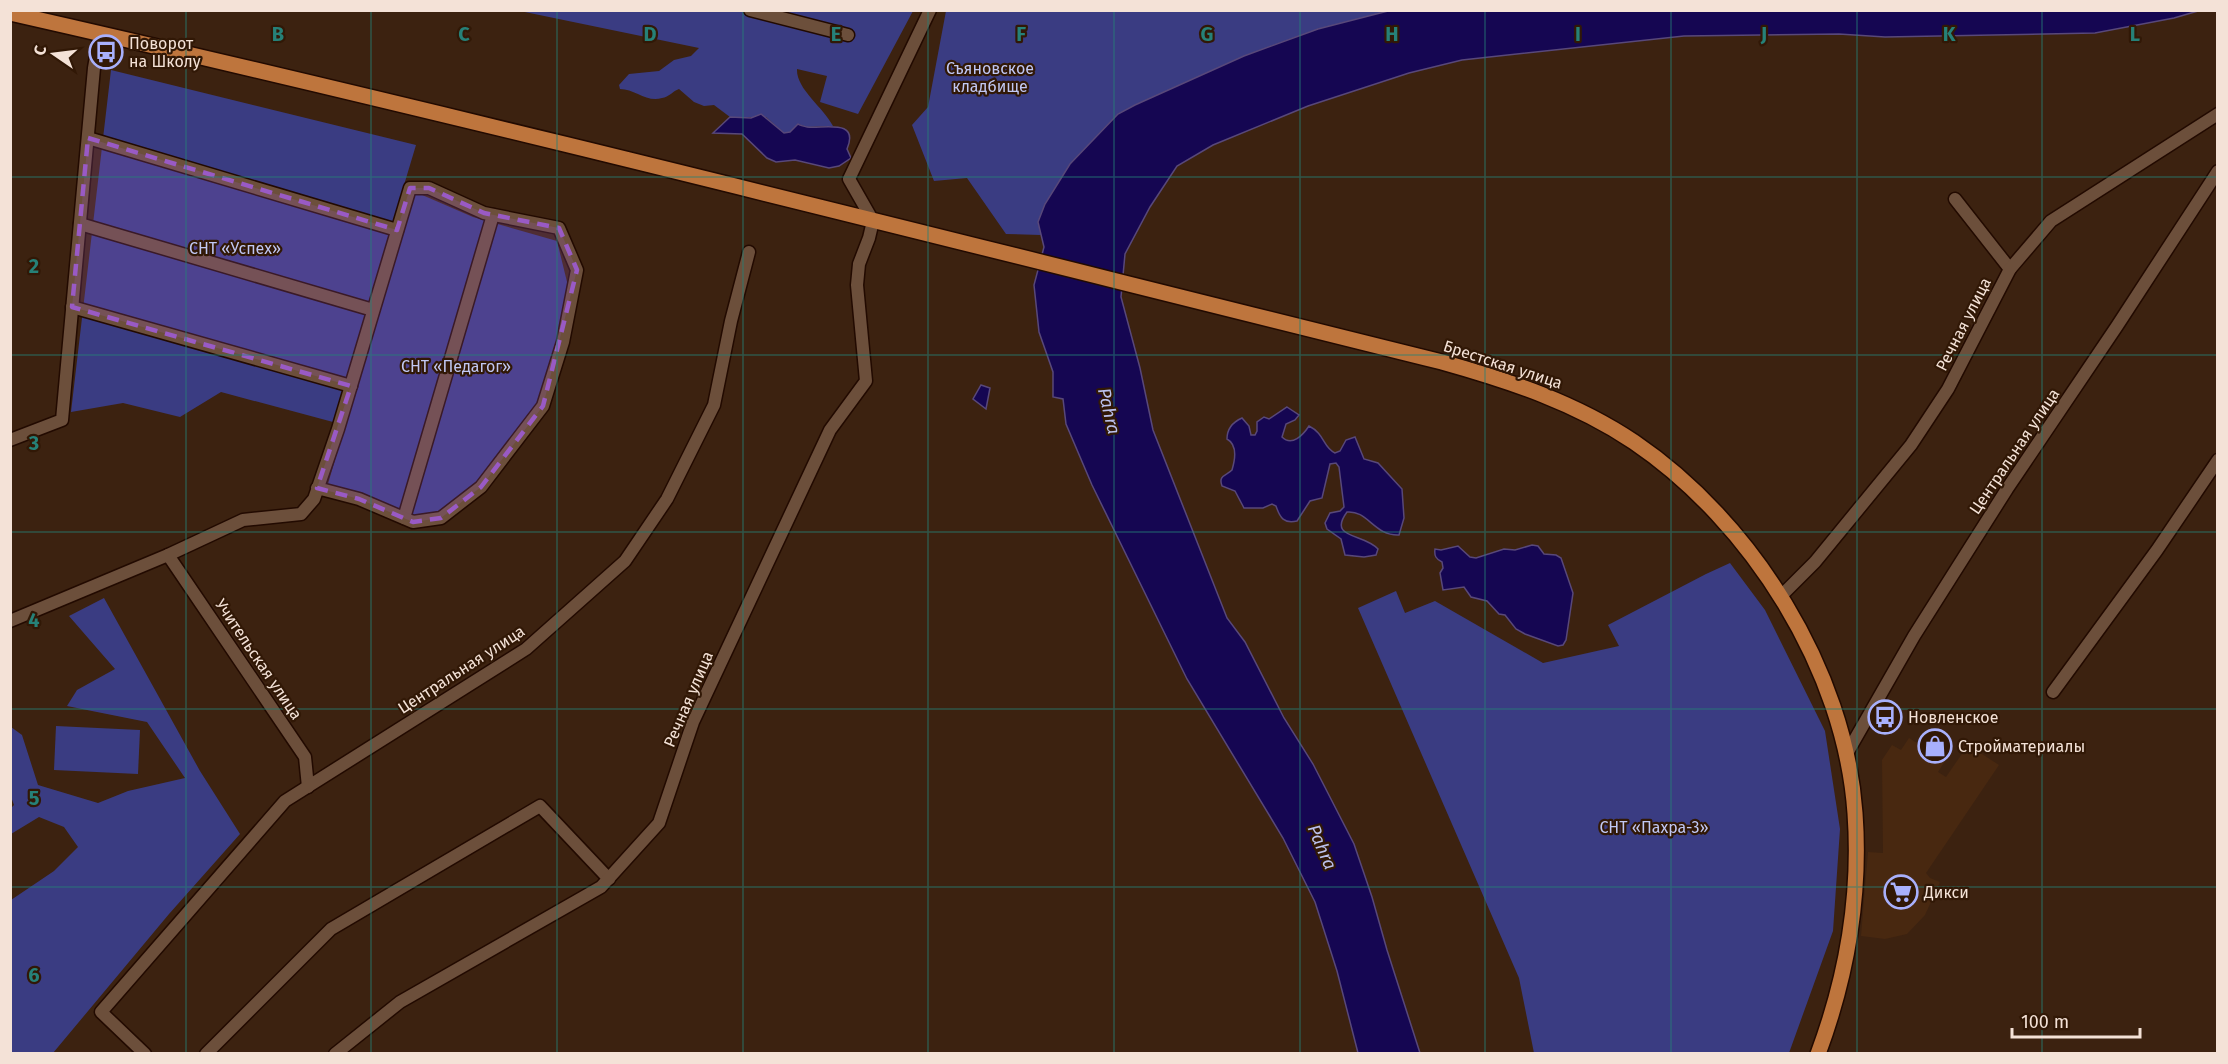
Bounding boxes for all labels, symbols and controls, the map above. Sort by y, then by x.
text: B [272,22,284,46]
text: C [458,22,470,46]
text: D [643,22,657,46]
text: E [831,22,841,46]
text: F [1016,22,1026,46]
text: G [1201,22,1213,46]
text: H [1385,22,1399,46]
text: I [1575,22,1581,46]
text: J [1760,22,1767,46]
text: K [1943,22,1956,46]
text: L [2130,22,2140,46]
north arrow [24,24,84,84]
bus stop icon: Поворот на Школу [88,34,124,70]
place label: Поворот на Школу [129,34,201,71]
text: С [30,43,50,57]
park label: Съяновское кладбище [946,59,1034,96]
park label: СНТ «Успех» [189,239,281,258]
text: 2 [29,254,39,278]
street label: Речная улица [1932,274,1995,374]
street label: Брестская улица [1441,336,1565,393]
park label: СНТ «Педагог» [401,357,511,376]
street label: Центральная улица [1965,385,2064,518]
water label: Pahra [1093,386,1125,436]
text: 3 [28,431,39,455]
street label: Учительская улица [211,595,306,723]
text: 4 [28,608,40,632]
street label: Центральная улица [394,621,528,718]
street label: Речная улица [660,648,717,750]
bus stop icon: Новленское [1867,699,1903,735]
place label: Новленское [1908,708,1998,727]
shop icon: Стройматериалы [1917,728,1953,764]
place label: Стройматериалы [1958,737,2085,756]
text: 5 [29,786,40,810]
park label: СНТ «Пахра-3» [1599,818,1709,837]
water label: Pahra [1303,821,1341,873]
supermarket icon: Дикси [1883,874,1919,910]
place label: Дикси [1923,883,1969,902]
text: 6 [28,963,40,987]
scale bar [2012,1001,2140,1039]
text: 100 m [2021,1011,2069,1033]

